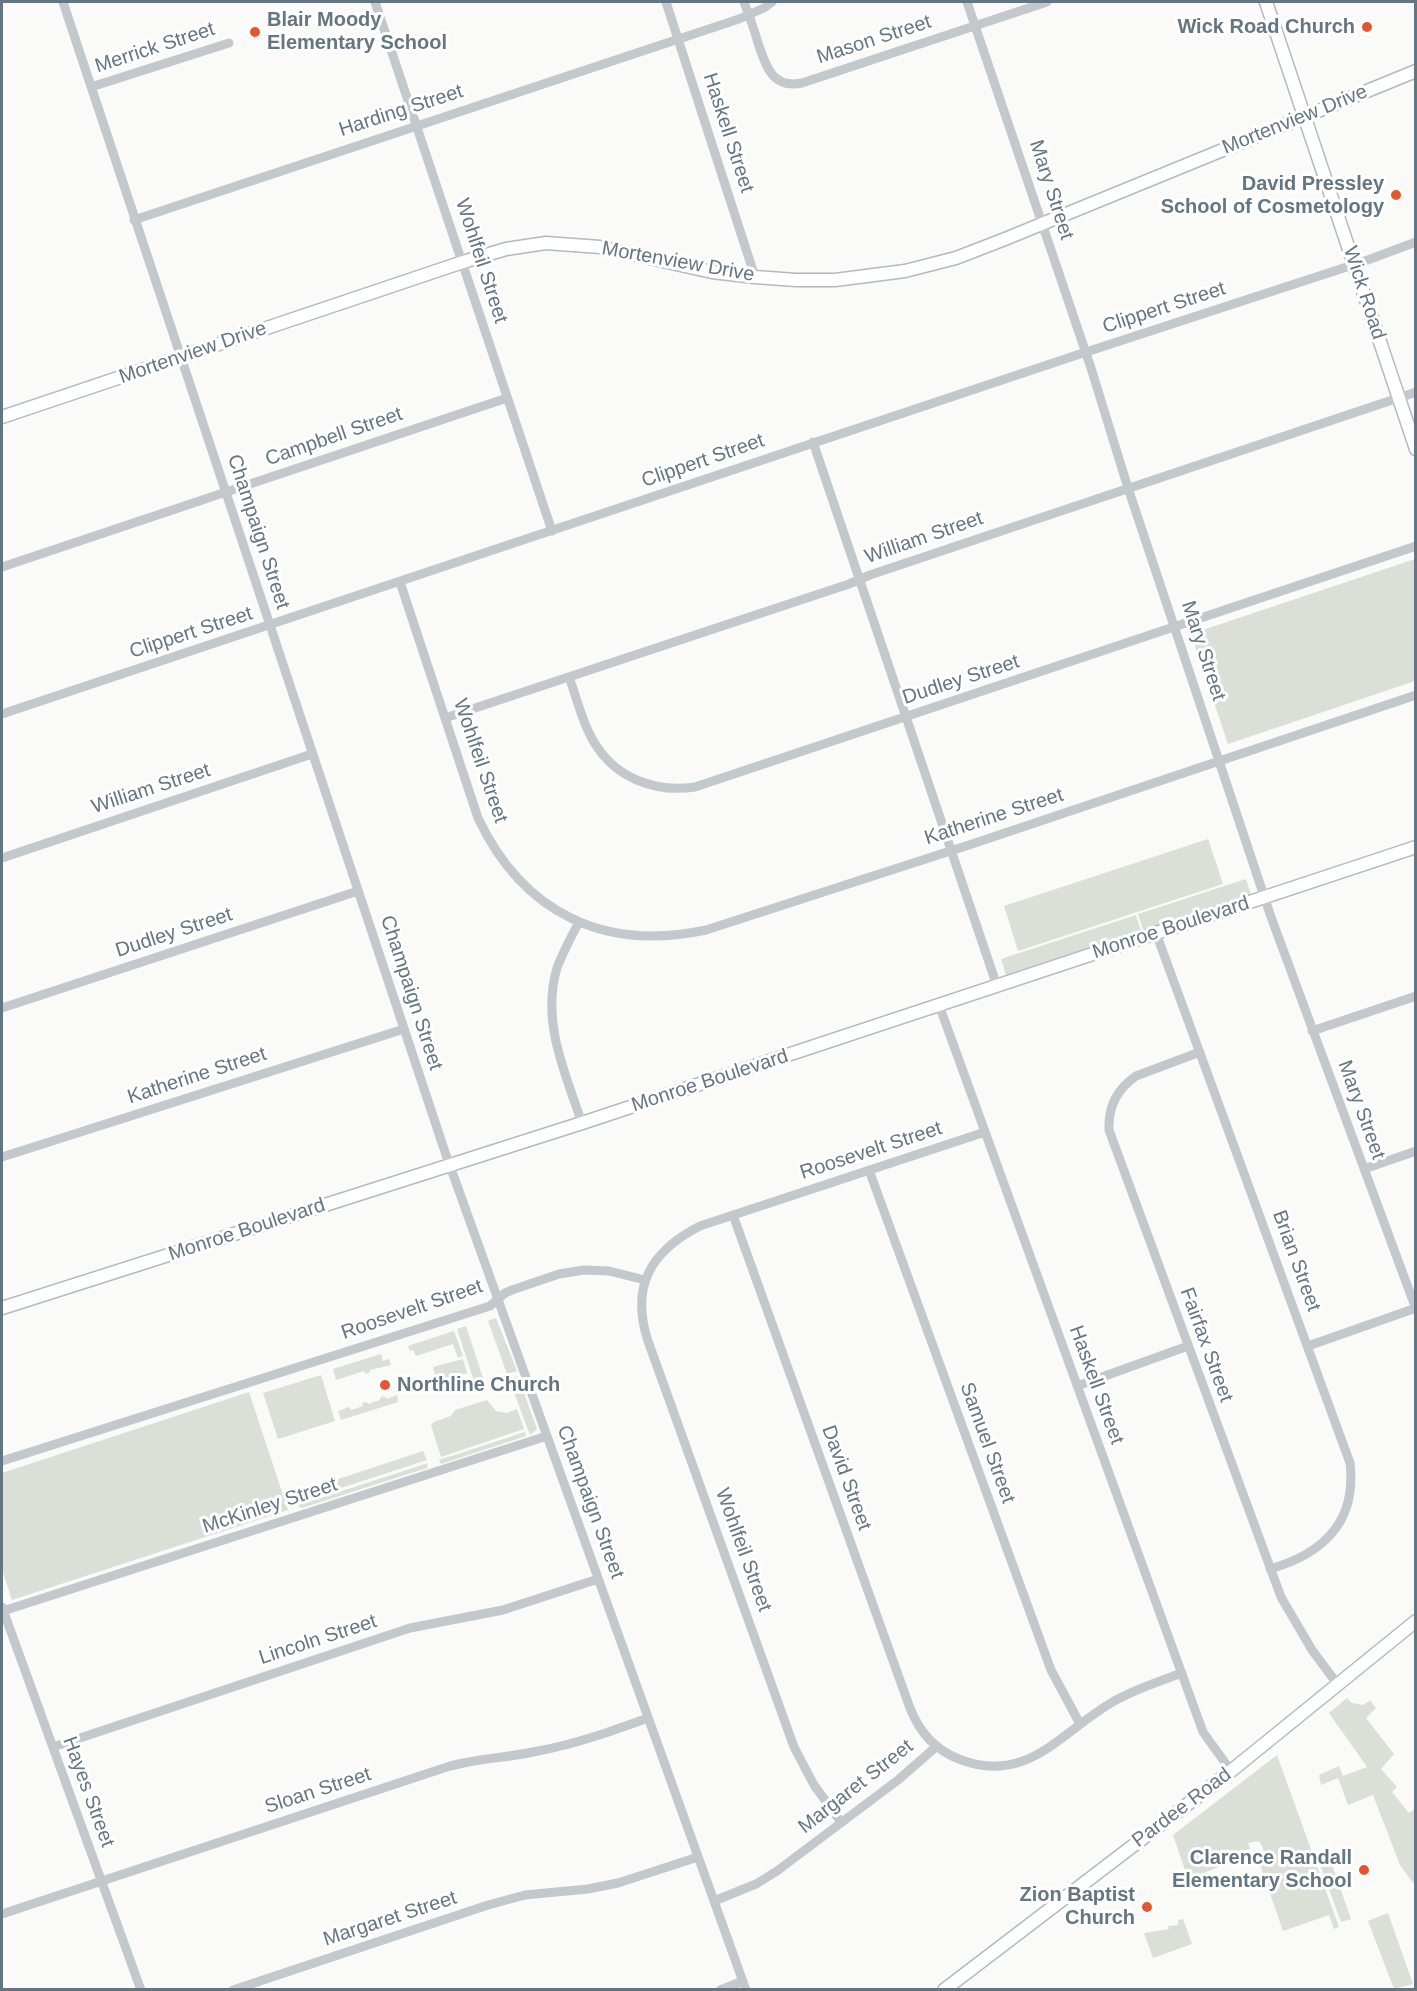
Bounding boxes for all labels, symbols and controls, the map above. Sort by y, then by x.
place label: Blair Moody Elementary School [267,8,447,55]
street label: Mason Street [814,10,934,70]
place label: Wick Road Church [1177,15,1355,39]
street label: Merrick Street [92,17,218,79]
marker: Wick Road Church [1360,20,1374,34]
marker: Blair Moody Elementary School [248,25,262,39]
street label: Haskell Street [697,70,759,196]
street label: Harding Street [336,80,466,142]
street label: Mortenview Drive [1219,80,1371,160]
street label: Mary Street [1024,137,1078,243]
place label: David Pressley School of Cosmetology [1161,172,1384,219]
marker: David Pressley School of Cosmetology [1389,188,1403,202]
street label: Wohlfeil Street [450,196,512,326]
street label: Mortenview Drive [600,237,756,287]
street label: Wick Road [1338,243,1390,343]
street label: Clippert Street [1100,277,1228,339]
street label: Mortenview Drive [116,317,270,389]
street label: Campbell Street [262,402,406,472]
street label: Clippert Street [639,429,767,493]
street label: Champaign Street [222,452,294,612]
street label: William Street [862,507,986,569]
street label: Mary Street [1176,598,1230,704]
street label: Clippert Street [127,602,255,664]
street label: Dudley Street [900,650,1022,710]
street label: Wohlfeil Street [448,696,512,826]
street label: William Street [89,759,213,819]
street label: Katherine Street [922,783,1066,851]
street label: Monroe Boulevard [1090,891,1252,965]
street label: Dudley Street [113,903,235,963]
street label: Champaign Street [375,913,447,1073]
street label: Katherine Street [125,1042,269,1110]
street label: Monroe Boulevard [629,1044,791,1118]
street label: Mary Street [1332,1057,1390,1163]
street label: Roosevelt Street [797,1117,945,1185]
street label: Monroe Boulevard [166,1193,328,1267]
street label: Brian Street [1267,1207,1325,1315]
street label: Roosevelt Street [338,1275,486,1345]
street label: Fairfax Street [1174,1284,1238,1406]
street label: Haskell Street [1063,1322,1129,1448]
place label: Northline Church [397,1373,560,1397]
marker: Northline Church [378,1378,392,1392]
street label: Samuel Street [954,1379,1020,1507]
street label: Champaign Street [551,1422,629,1582]
street label: David Street [816,1422,876,1534]
street label: McKinley Street [200,1473,340,1539]
street label: Wohlfeil Street [710,1485,776,1615]
street label: Lincoln Street [256,1610,380,1670]
street label: Hayes Street [57,1734,119,1850]
street label: Margaret Street [794,1735,918,1839]
street label: Sloan Street [262,1763,374,1819]
street label: Pardee Road [1128,1763,1236,1853]
place label: Clarence Randall Elementary School [1172,1846,1352,1893]
marker: Clarence Randall Elementary School [1357,1863,1371,1877]
place label: Zion Baptist Church [1019,1883,1135,1930]
street label: Margaret Street [320,1886,460,1952]
marker: Zion Baptist Church [1140,1900,1154,1914]

